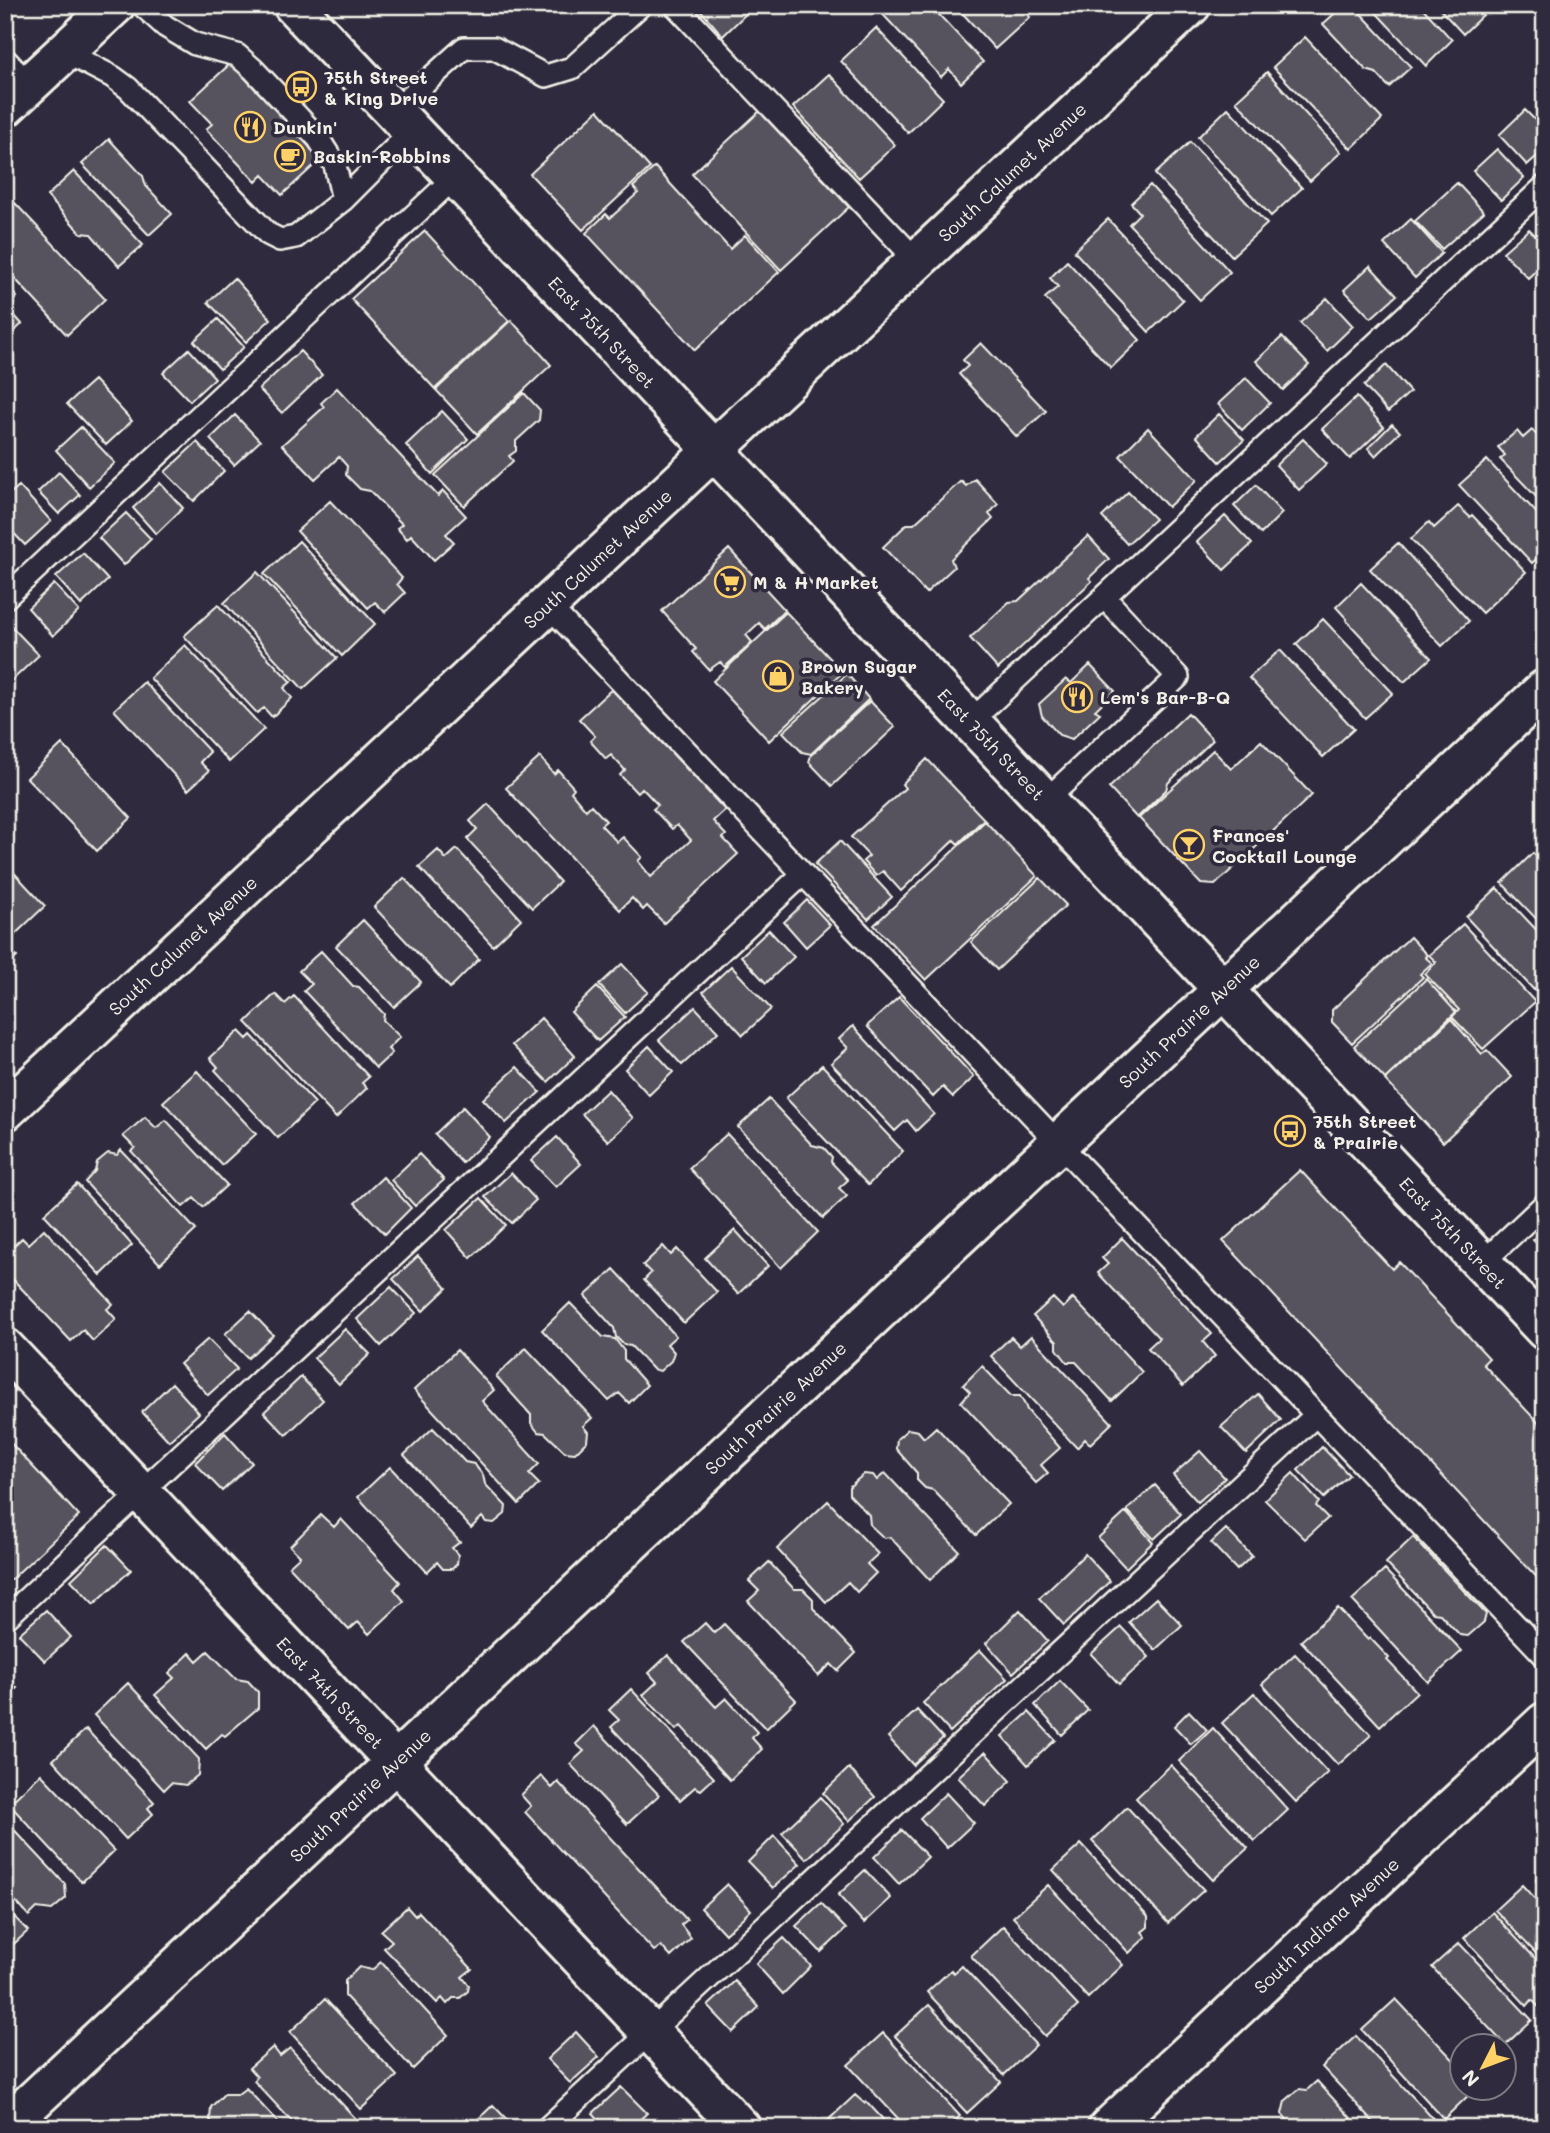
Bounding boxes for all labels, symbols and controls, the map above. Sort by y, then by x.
place label: 75th Street & King Drive [324,65,439,110]
bus stop icon: 75th Street & King Drive [284,70,318,104]
street label: South Calumet Avenue [933,97,1091,247]
restaurant icon: Dunkin' [233,110,267,144]
place label: Dunkin' [273,115,337,139]
cafe icon: Baskin-Robbins [273,139,307,173]
place label: Baskin-Robbins [313,144,451,168]
street label: East 75th Street [543,271,661,393]
street label: South Calumet Avenue [518,483,677,634]
supermarket icon: M & H Market [713,565,747,599]
place label: M & H Market [753,570,878,594]
place label: Brown Sugar Bakery [801,654,917,699]
shop icon: Brown Sugar Bakery [761,659,795,693]
restaurant icon: Lem's Bar-B-Q [1060,680,1094,714]
street label: East 75th Street [933,683,1050,805]
place label: Lem's Bar-B-Q [1100,685,1230,709]
place label: Frances' Cocktail Lounge [1212,823,1357,868]
bar icon: Frances' Cocktail Lounge [1172,828,1206,862]
street label: South Calumet Avenue [103,870,262,1020]
street label: South Prairie Avenue [1113,949,1265,1093]
place label: 75th Street & Prairie [1313,1109,1417,1154]
bus stop icon: 75th Street & Prairie [1273,1114,1307,1148]
street label: East 75th Street [1394,1171,1512,1294]
street label: South Prairie Avenue [700,1336,851,1480]
street label: East 74th Street [272,1632,389,1754]
street label: South Prairie Avenue [284,1723,436,1867]
street label: South Indiana Avenue [1249,1852,1404,1999]
north arrow [1448,2032,1518,2102]
text: N [1456,2065,1484,2092]

